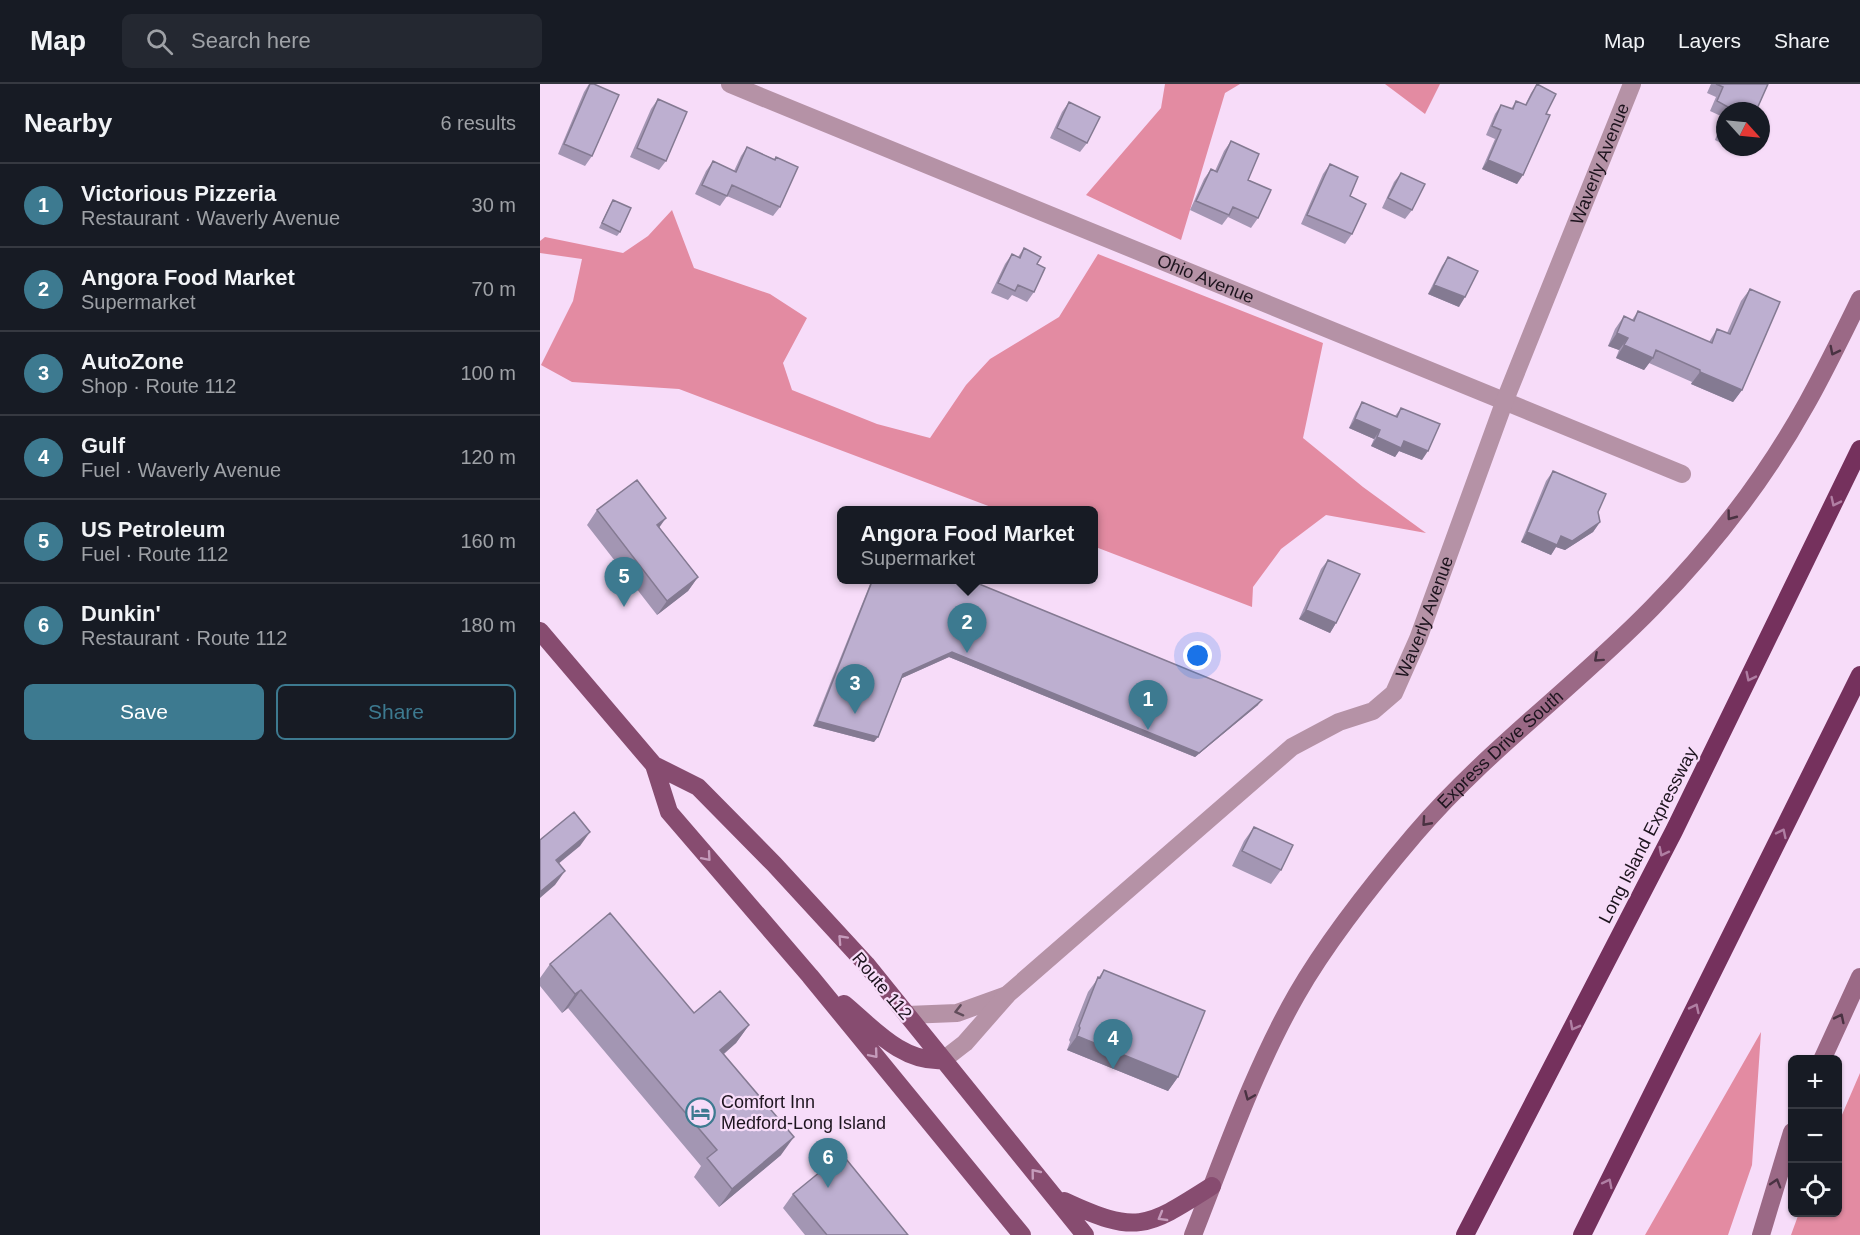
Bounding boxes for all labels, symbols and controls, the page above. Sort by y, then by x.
search box [122,14,542,68]
text: Map [30,25,86,56]
icon: search [143,25,176,58]
text: Search here [191,28,311,53]
text: Map [1604,29,1645,52]
text: Layers [1678,29,1741,52]
text: Share [1774,29,1830,52]
street label: Waverly Avenue [1567,100,1633,227]
north arrow [1716,102,1770,156]
text: Nearby [24,108,112,138]
text: 6 results [440,112,516,134]
text: Victorious Pizzeria [81,181,276,206]
text: 1 [38,194,49,216]
text: 30 m [472,194,516,216]
text: Restaurant · Waverly Avenue [81,207,340,229]
street label: Ohio Avenue [1154,250,1257,308]
text: Angora Food Market [81,265,295,290]
text: 2 [38,278,49,300]
text: 70 m [472,278,516,300]
text: Supermarket [81,291,196,313]
one-way arrow [1830,345,1842,356]
text: AutoZone [81,349,184,374]
text: 3 [38,362,49,384]
text: 100 m [460,362,516,384]
text: Shop · Route 112 [81,375,236,397]
text: Gulf [81,433,125,458]
text: 4 [38,446,49,468]
text: 120 m [460,446,516,468]
text: Fuel · Waverly Avenue [81,459,281,481]
one-way arrow [1830,495,1842,506]
popup [837,506,1098,584]
one-way arrow [1727,510,1738,521]
text: US Petroleum [81,517,225,542]
text: Angora Food Market [861,521,1074,546]
text: 5 [38,530,49,552]
text: 160 m [460,530,516,552]
text: Fuel · Route 112 [81,543,229,565]
text: Supermarket [861,547,975,569]
street label: Waverly Avenue [1392,553,1457,681]
pin: 5 [604,558,644,607]
text: Dunkin' [81,601,161,626]
pin: 2 [948,604,986,653]
text: 6 [38,614,49,636]
text: 180 m [460,614,516,636]
text: Restaurant · Route 112 [81,627,287,649]
your location [1183,641,1212,670]
one-way arrow [1594,651,1604,662]
pin: 3 [836,664,874,714]
one-way arrow [1745,671,1757,682]
pin: 1 [1128,680,1168,730]
button: Save [24,684,264,740]
button: Share [276,684,516,740]
street label: Express Drive South [1433,686,1567,813]
street label: Long Island Expressway [1595,744,1701,926]
one-way arrow [1422,815,1433,825]
one-way arrow [1774,829,1786,840]
one-way arrow [1659,846,1671,857]
one-way arrow [700,850,711,861]
one-way arrow [838,935,849,945]
street label: Route 112 [848,948,916,1024]
one-way arrow [954,1003,964,1016]
one-way arrow [1688,1004,1700,1015]
one-way arrow [1833,1014,1845,1025]
one-way arrow [1570,1019,1581,1030]
pin: 4 [1094,1020,1132,1069]
one-way arrow [867,1047,878,1058]
map controls [1788,1055,1842,1217]
button: + [1788,1055,1842,1109]
one-way arrow [1244,1090,1256,1101]
place label: Comfort Inn Medford-Long Island [721,1092,886,1133]
hotel icon: Comfort Inn Medford-Long Island [684,1096,716,1128]
button: − [1788,1109,1842,1163]
pin: 6 [808,1138,848,1188]
button: locate [1788,1163,1842,1217]
one-way arrow [1032,1168,1043,1179]
one-way arrow [1601,1178,1613,1189]
one-way arrow [1769,1178,1781,1189]
one-way arrow [1158,1210,1169,1221]

